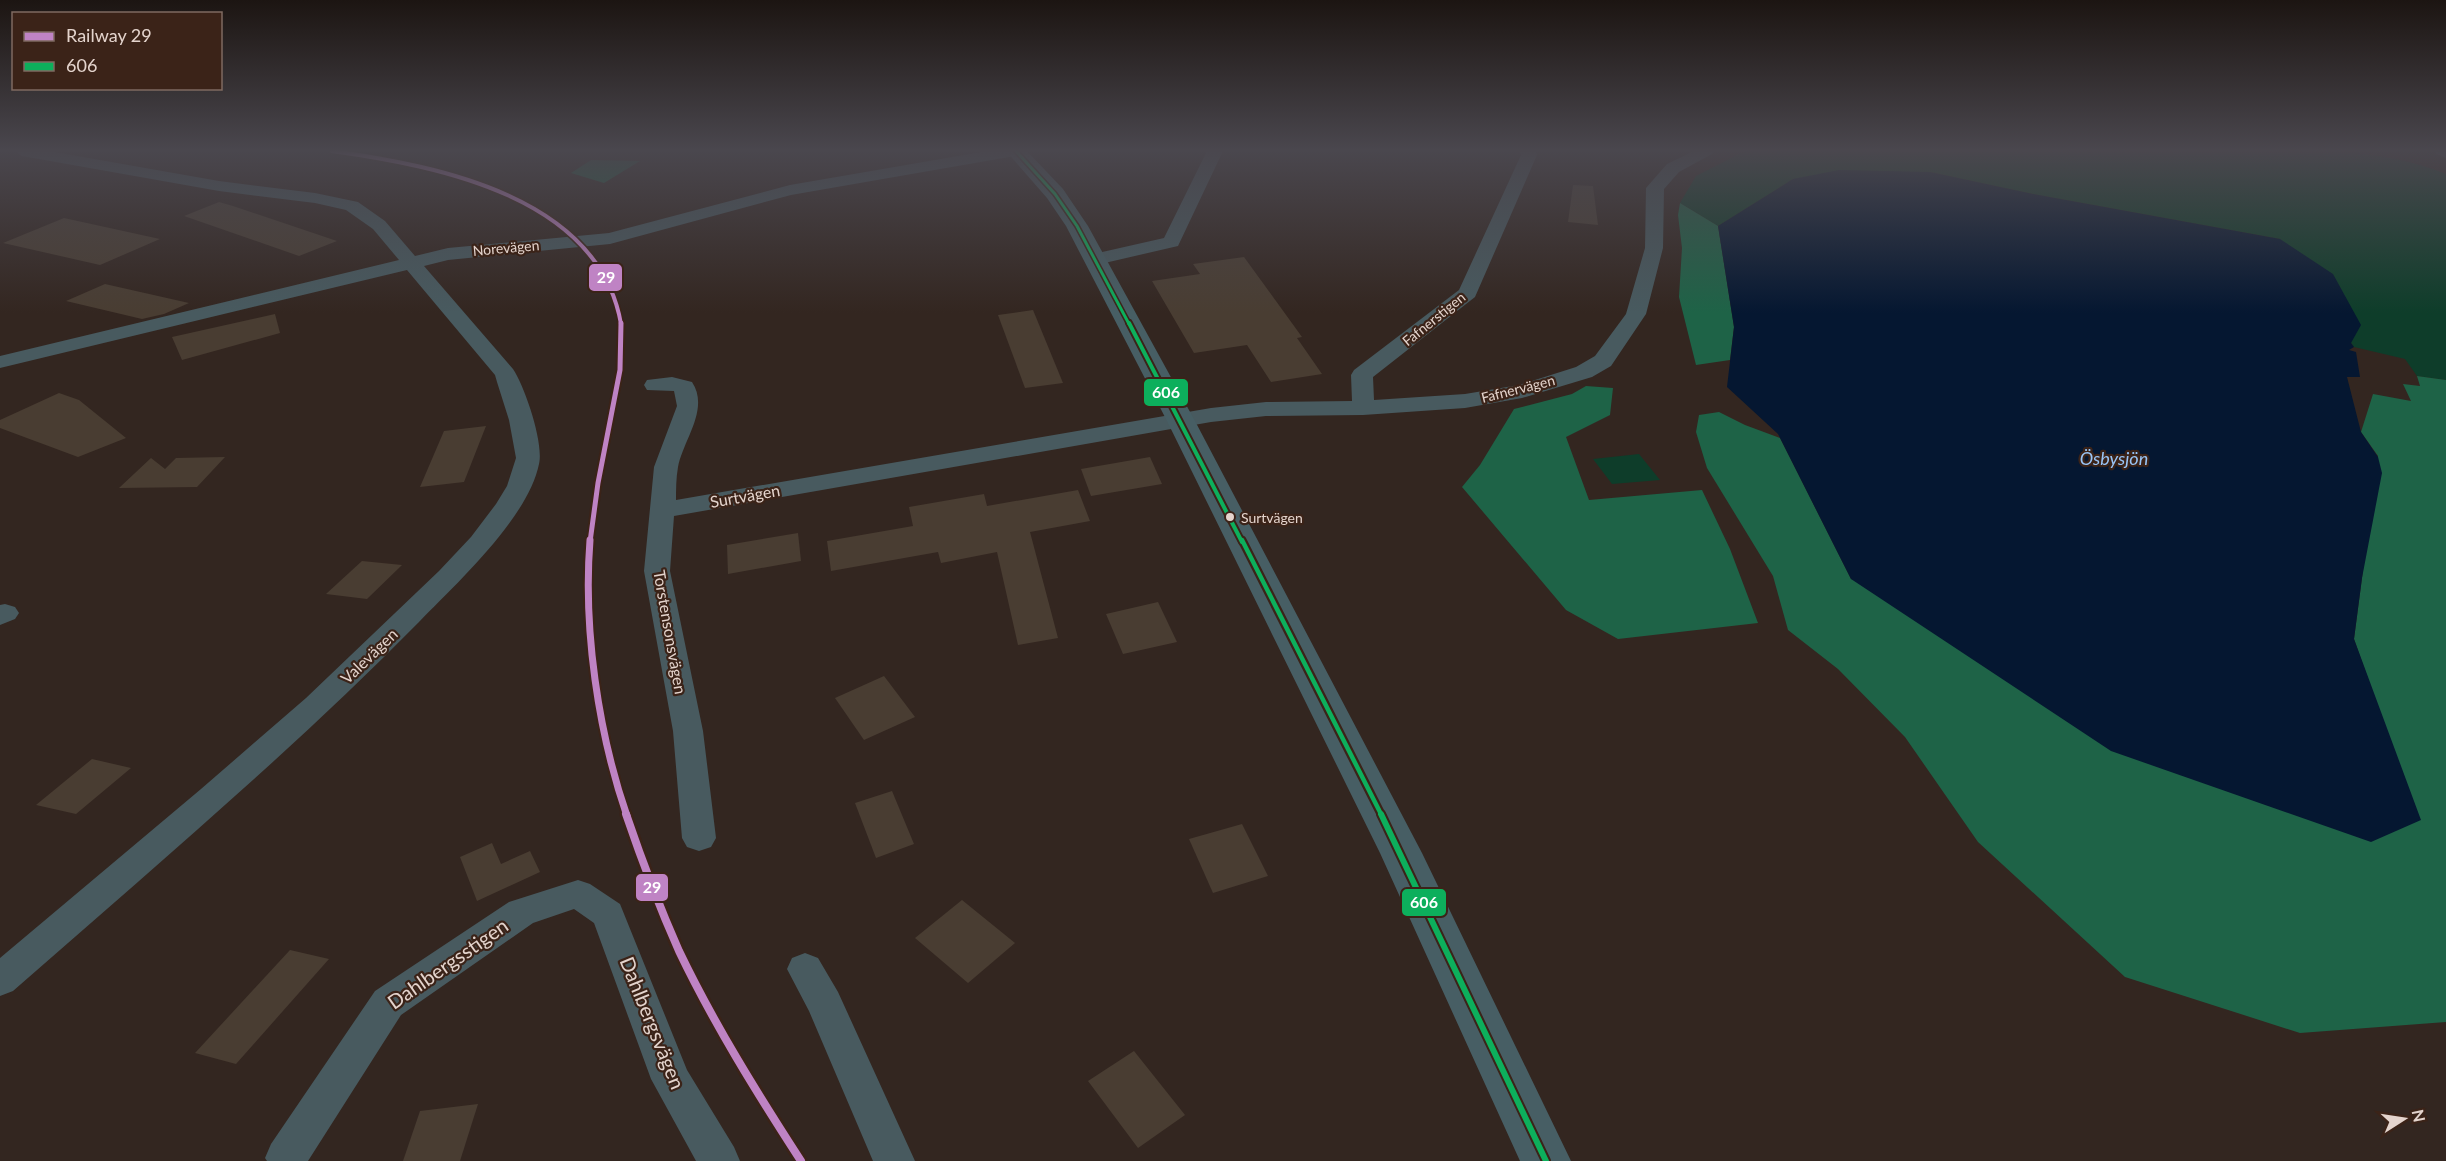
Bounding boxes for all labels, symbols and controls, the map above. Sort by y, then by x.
legend [12,12,222,90]
text: Railway 29 [66,24,152,46]
text: 606 [66,54,97,76]
street label: Norevägen [472,236,540,259]
line badge: 29 [588,263,623,292]
text: 29 [597,267,615,286]
street label: Fafnerstigen [1399,288,1469,349]
street label: Fafnervägen [1479,371,1557,406]
line badge: 606 [1143,378,1189,407]
text: 606 [1152,382,1180,401]
water label: Ösbysjön [2080,447,2148,469]
street label: Surtvägen [708,480,781,511]
place label: Surtvägen [1241,509,1303,526]
marker: Surtvägen [1224,511,1236,523]
street label: Torstensonsvägen [650,568,691,695]
street label: Valevägen [336,624,401,687]
line badge: 29 [635,873,669,902]
text: 29 [643,877,661,896]
line badge: 606 [1401,888,1447,917]
text: 606 [1410,892,1438,911]
street label: Dahlbergsstigen [383,913,512,1014]
street label: Dahlbergsvägen [615,953,690,1092]
north arrow [2374,1089,2434,1149]
text: N [2409,1108,2430,1124]

